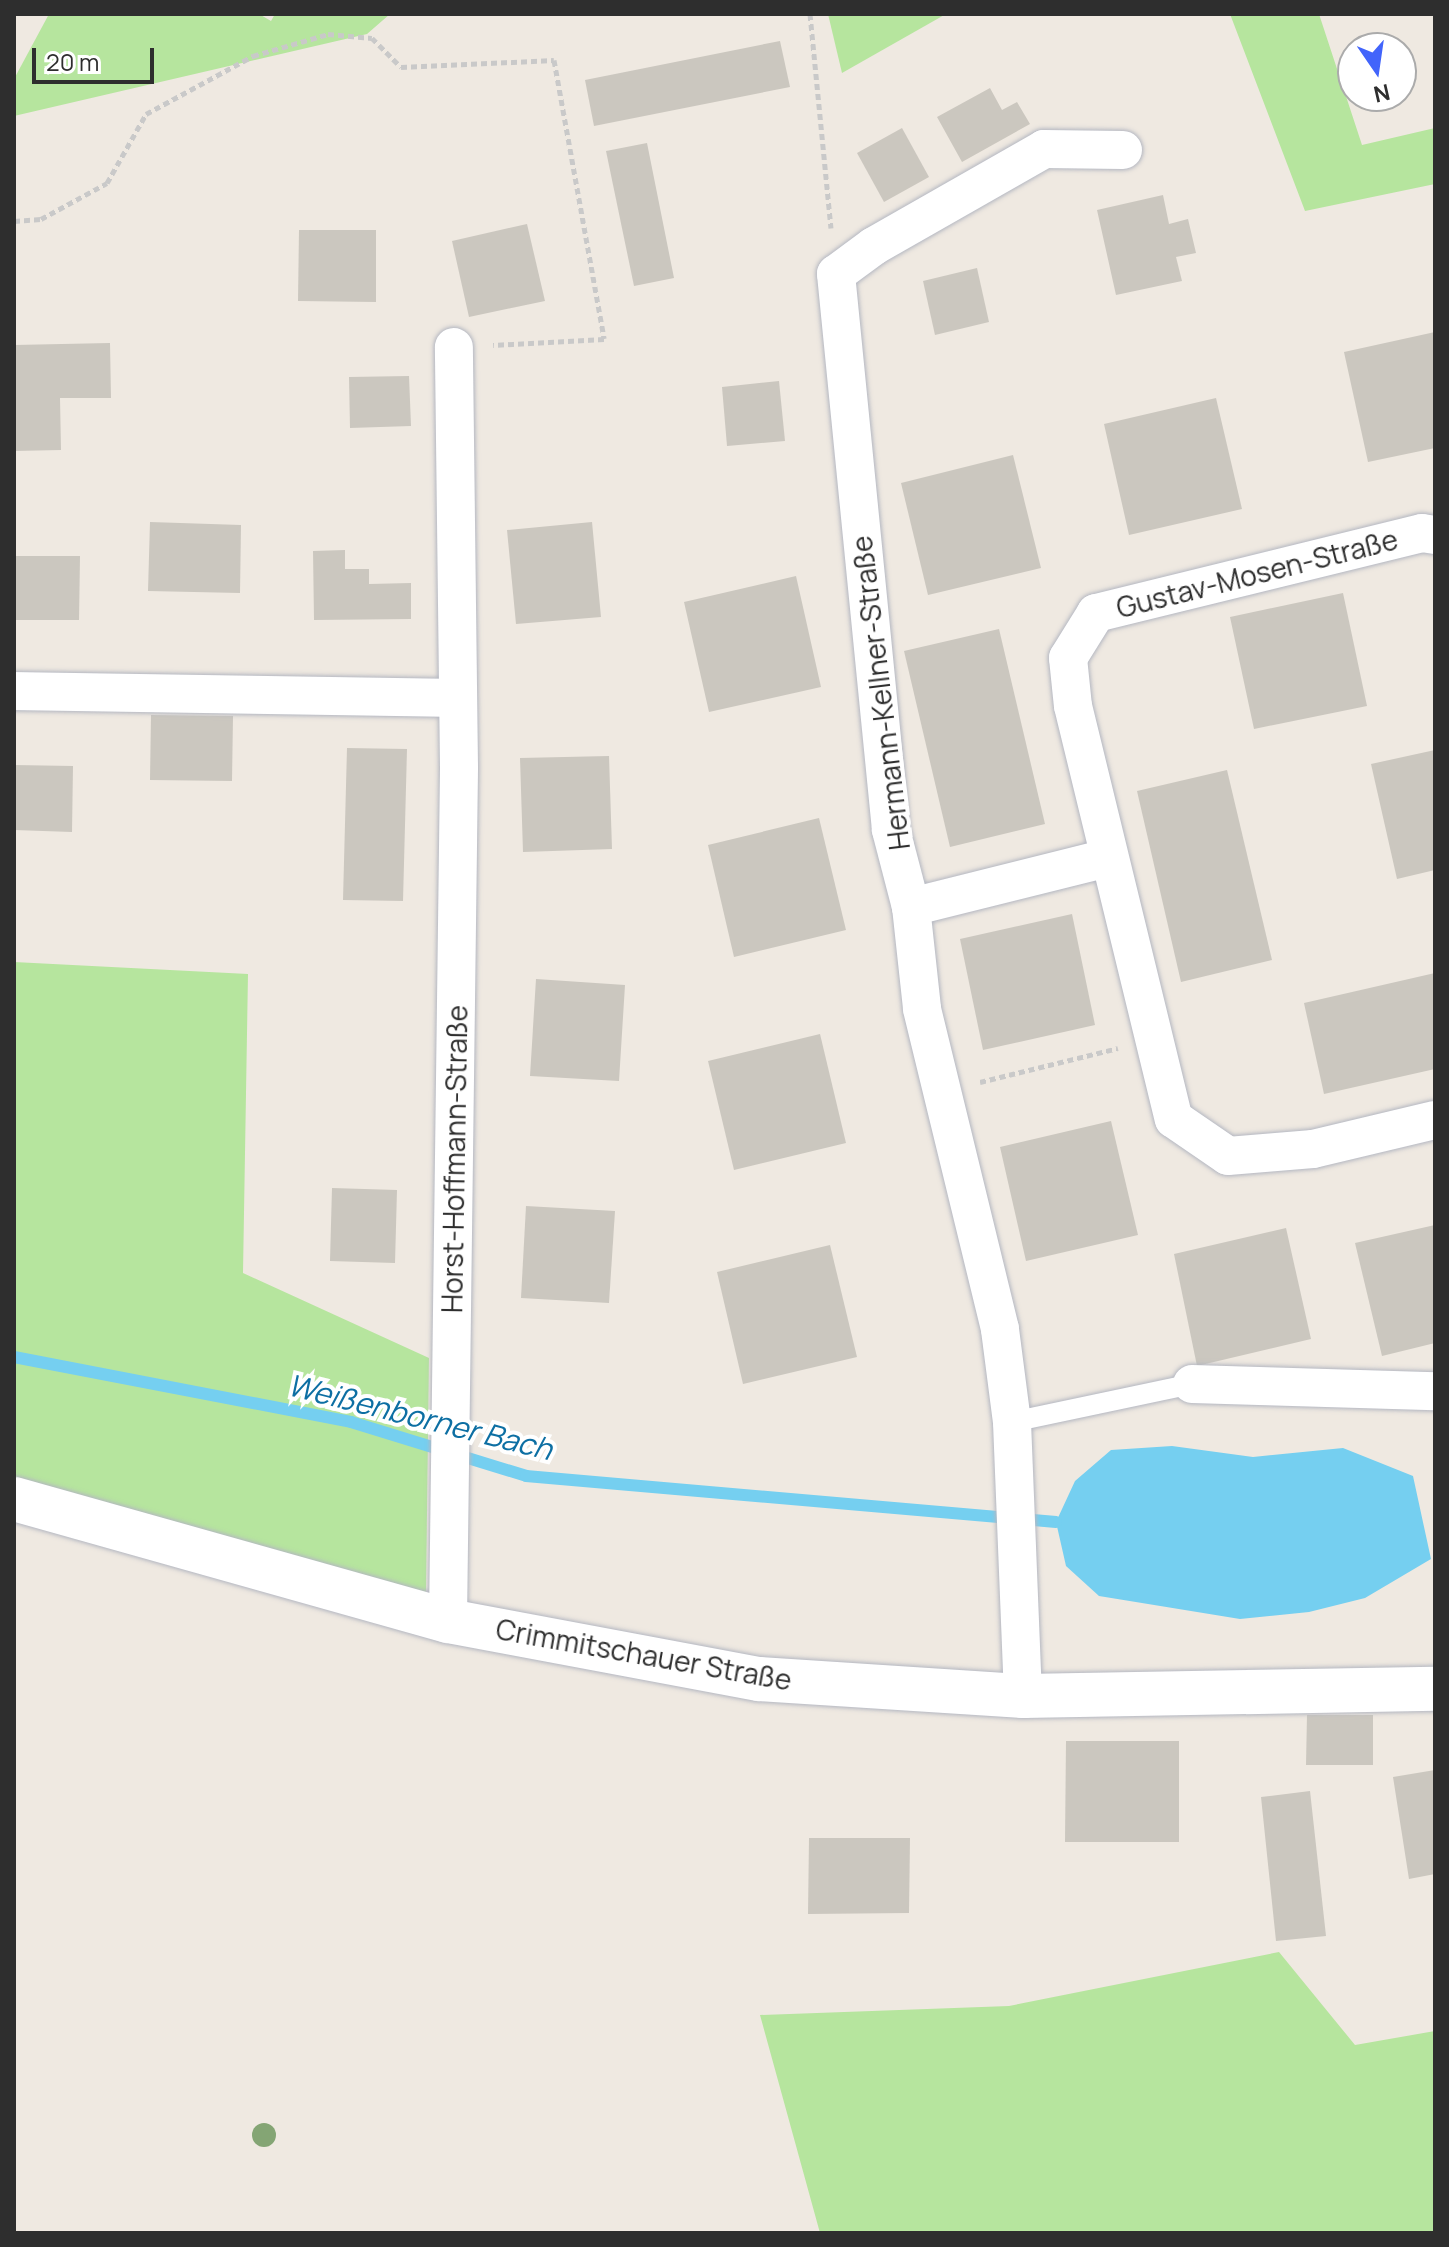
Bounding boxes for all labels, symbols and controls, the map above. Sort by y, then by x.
scale bar [36,32,158,82]
north arrow [1337,32,1417,112]
text: 20 m [46,45,99,78]
text: N [1371,77,1393,110]
street label: Gustav-Mosen-Straße [1113,522,1401,624]
street label: Hermann-Kellner-Straße [844,534,916,852]
street label: Horst-Hoffmann-Straße [435,1005,473,1313]
water label: Weißenborner Bach [284,1367,556,1467]
street label: Crimmitschauer Straße [494,1611,794,1697]

